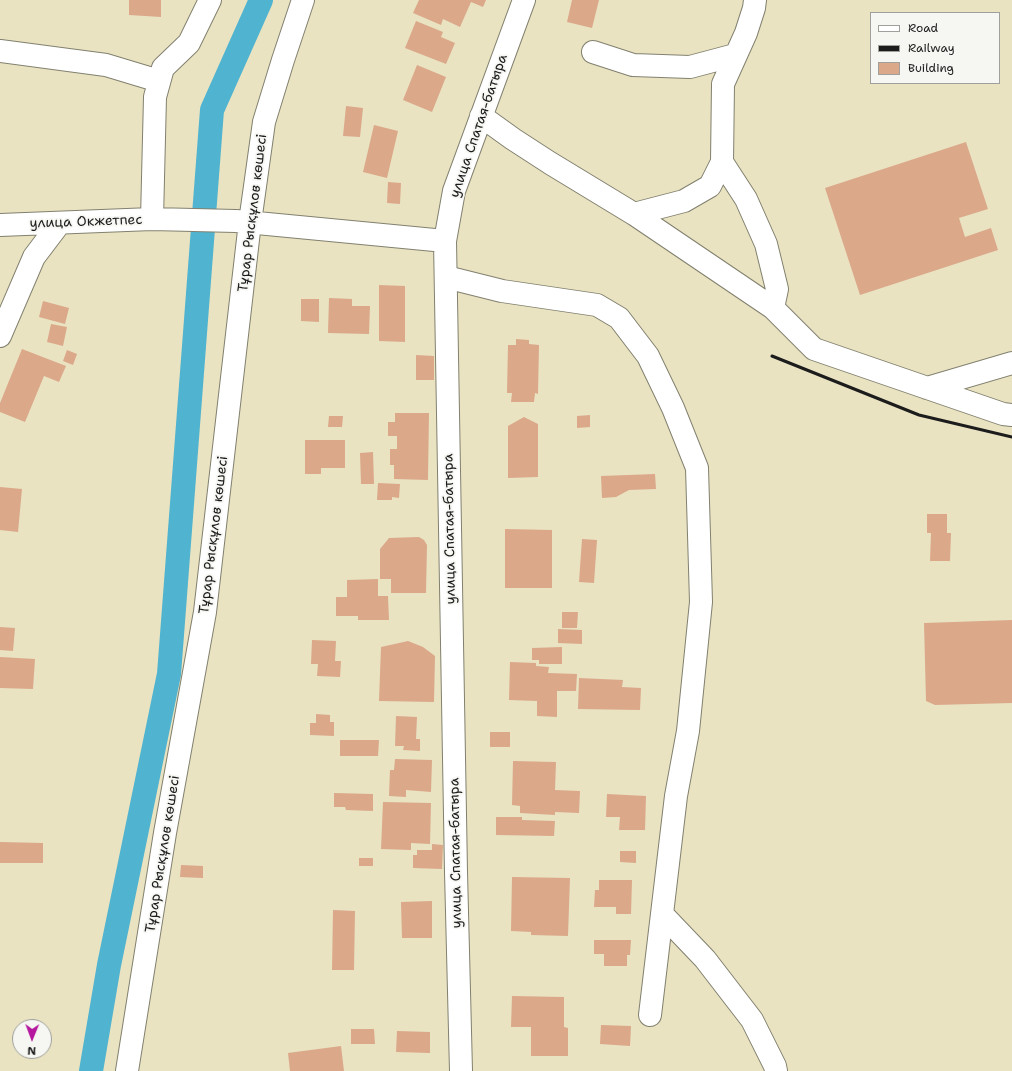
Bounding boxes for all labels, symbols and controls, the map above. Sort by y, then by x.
legend [870,12,1000,84]
text: Road [908,20,938,36]
text: Railway [908,40,955,56]
street label: улица Спатая-батыра [447,52,511,200]
text: Building [908,60,954,76]
street label: Тұрар Рысқұлов көшесі [235,133,271,293]
street label: улица Окжетпес [29,212,143,232]
street label: улица Спатая-батыра [440,454,460,604]
street label: Тұрар Рысқұлов көшесі [196,455,232,615]
street label: Тұрар Рысқұлов көшесі [142,774,184,934]
street label: улица Спатая-батыра [446,778,466,928]
north arrow [12,1019,52,1059]
text: N [27,1043,36,1058]

